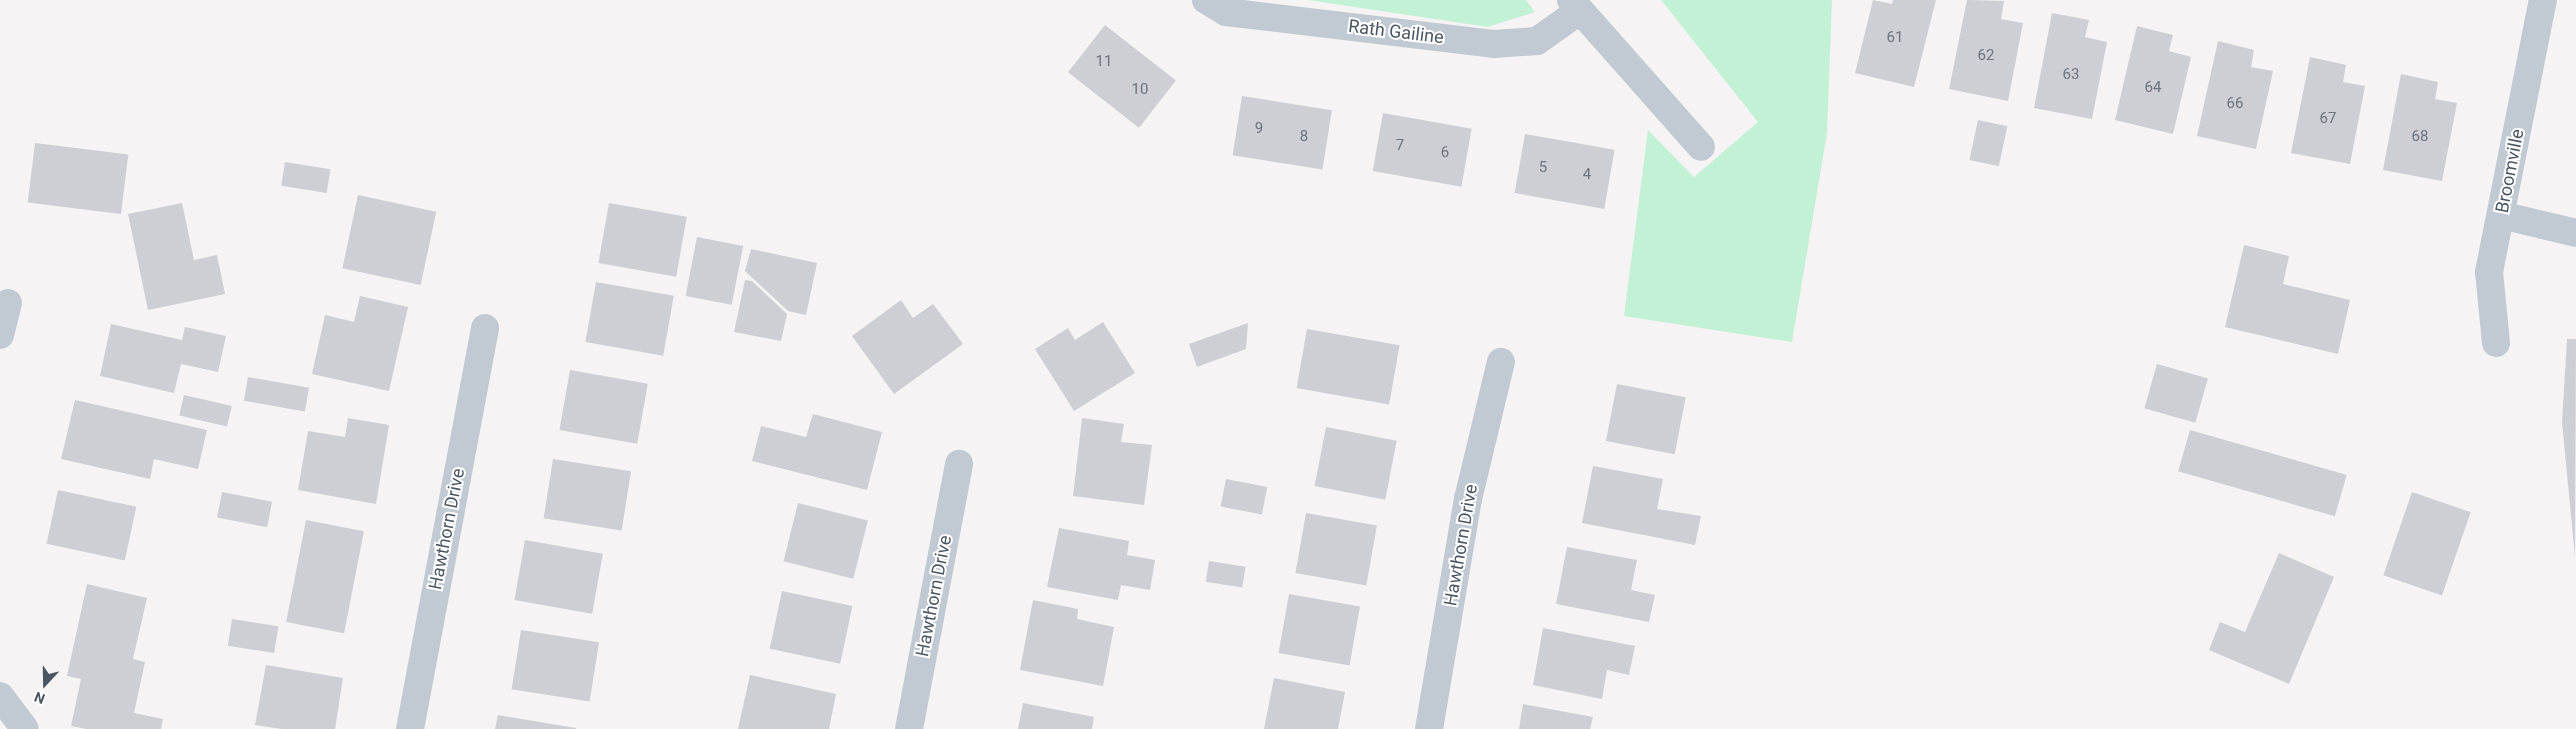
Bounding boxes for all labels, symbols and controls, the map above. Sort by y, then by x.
street label: Rath Gailine [1347,15,1445,49]
house number: 61 [1887,29,1903,47]
house number: 62 [1978,47,1994,65]
house number: 11 [1096,53,1112,71]
house number: 63 [2063,66,2079,84]
house number: 64 [2145,79,2161,97]
house number: 10 [1132,81,1148,99]
house number: 66 [2227,95,2243,113]
house number: 67 [2320,110,2336,128]
house number: 9 [1255,120,1263,138]
street label: Broomville [2491,127,2529,215]
house number: 8 [1300,128,1308,146]
house number: 68 [2412,128,2428,146]
house number: 7 [1396,137,1404,155]
house number: 6 [1441,144,1449,162]
house number: 5 [1539,159,1547,177]
house number: 4 [1583,166,1591,184]
street label: Hawthorn Drive [425,466,469,592]
street label: Hawthorn Drive [1440,482,1482,608]
street label: Hawthorn Drive [912,533,956,659]
north arrow [20,659,70,709]
text: N [32,689,47,707]

